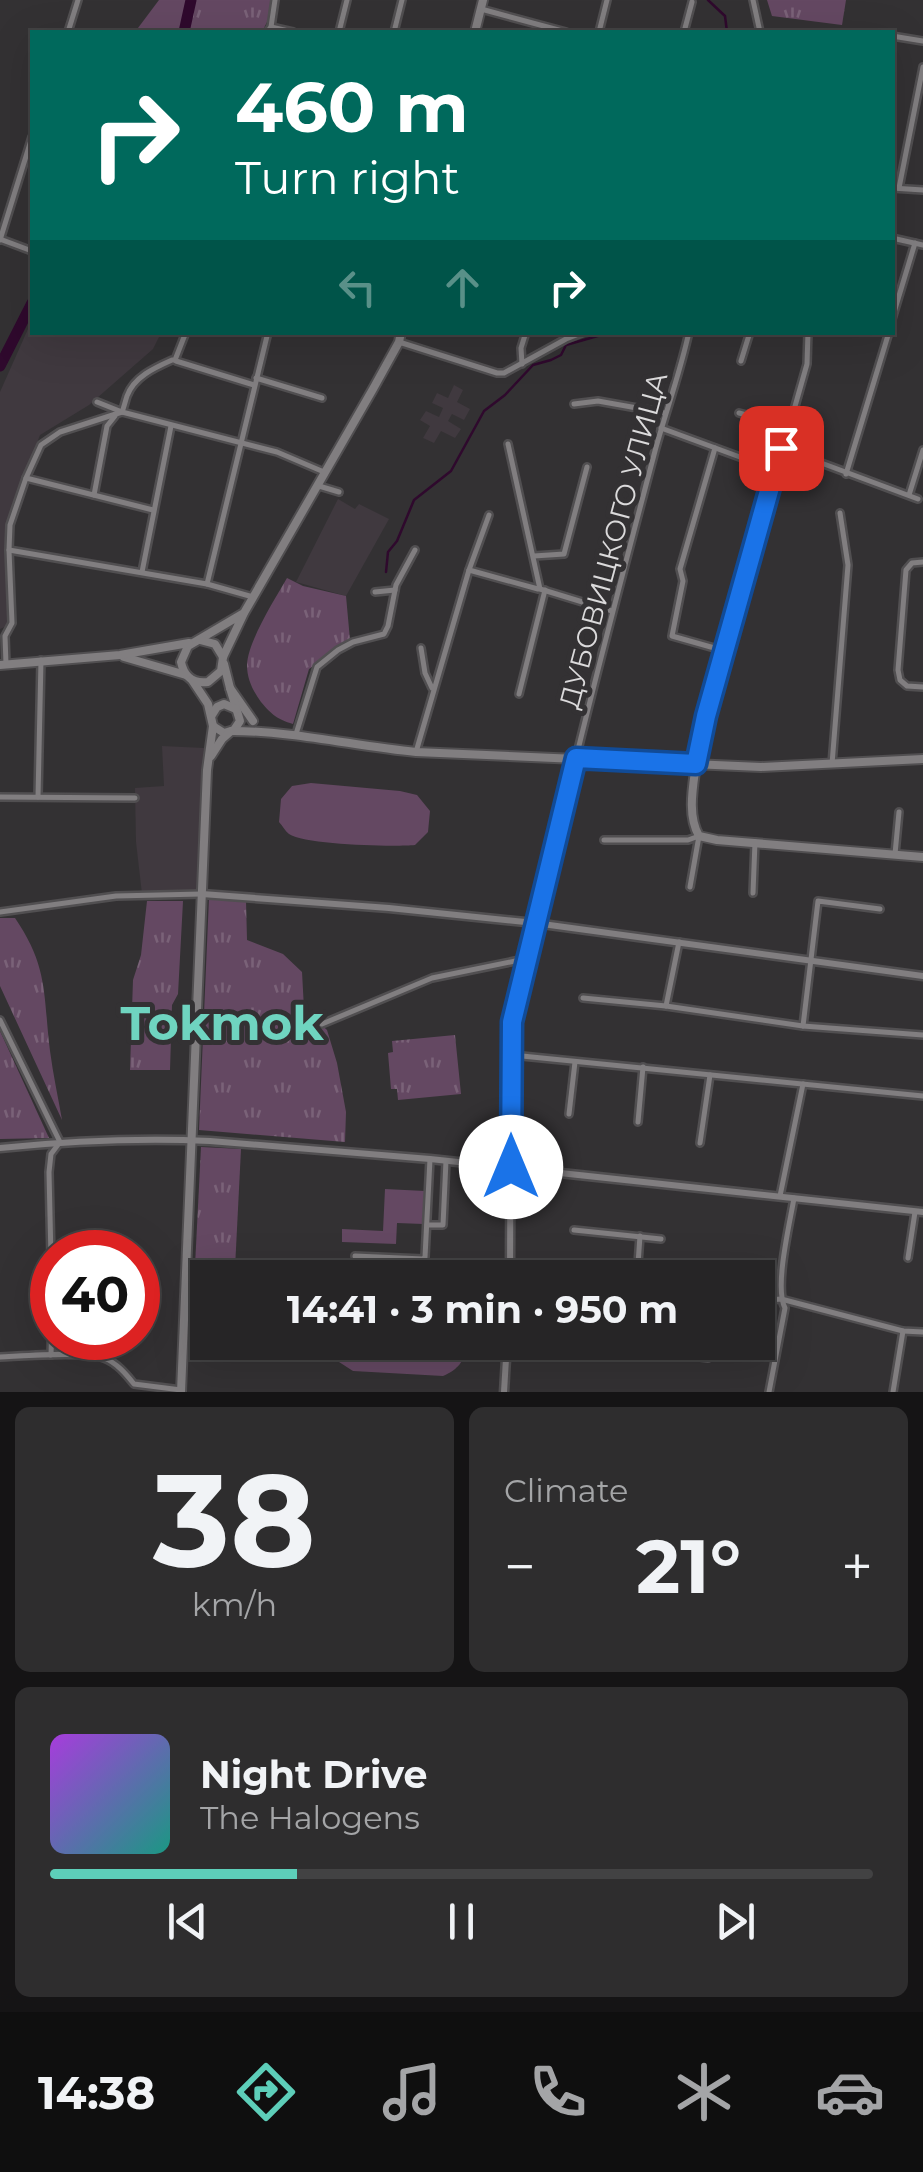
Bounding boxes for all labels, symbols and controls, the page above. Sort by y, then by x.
text: 460 m [235,64,469,150]
icon: right [70,70,200,200]
text: Turn right [235,150,460,205]
icon: left [330,260,385,315]
icon: ahead [435,260,490,315]
icon: right [540,260,595,315]
street label: ДУБОВИЦКОГО УЛИЦА [552,368,674,712]
pin [739,406,824,491]
icon: arrive [754,421,809,476]
district label: Tokmok [120,994,324,1052]
position arrow [459,1115,563,1219]
speed limit sign: 40 [30,1230,160,1360]
text: 14:41 · 3 min · 950 m [287,1286,678,1333]
text: 38 [153,1440,316,1599]
text: Climate [504,1471,628,1510]
text: 21° [636,1520,741,1612]
text: − [504,1533,536,1600]
text: + [841,1533,873,1600]
text: km/h [192,1585,277,1624]
text: Night Drive [200,1751,427,1798]
text: The Halogens [200,1798,420,1837]
icon: previous [160,1894,215,1949]
icon: pause [434,1894,489,1949]
icon: next [708,1894,763,1949]
icon: directions [231,2057,301,2127]
icon: music [377,2057,447,2127]
icon: phone [523,2057,593,2127]
icon: climate [669,2057,739,2127]
icon: car [815,2057,885,2127]
text: 14:38 [38,2065,155,2120]

